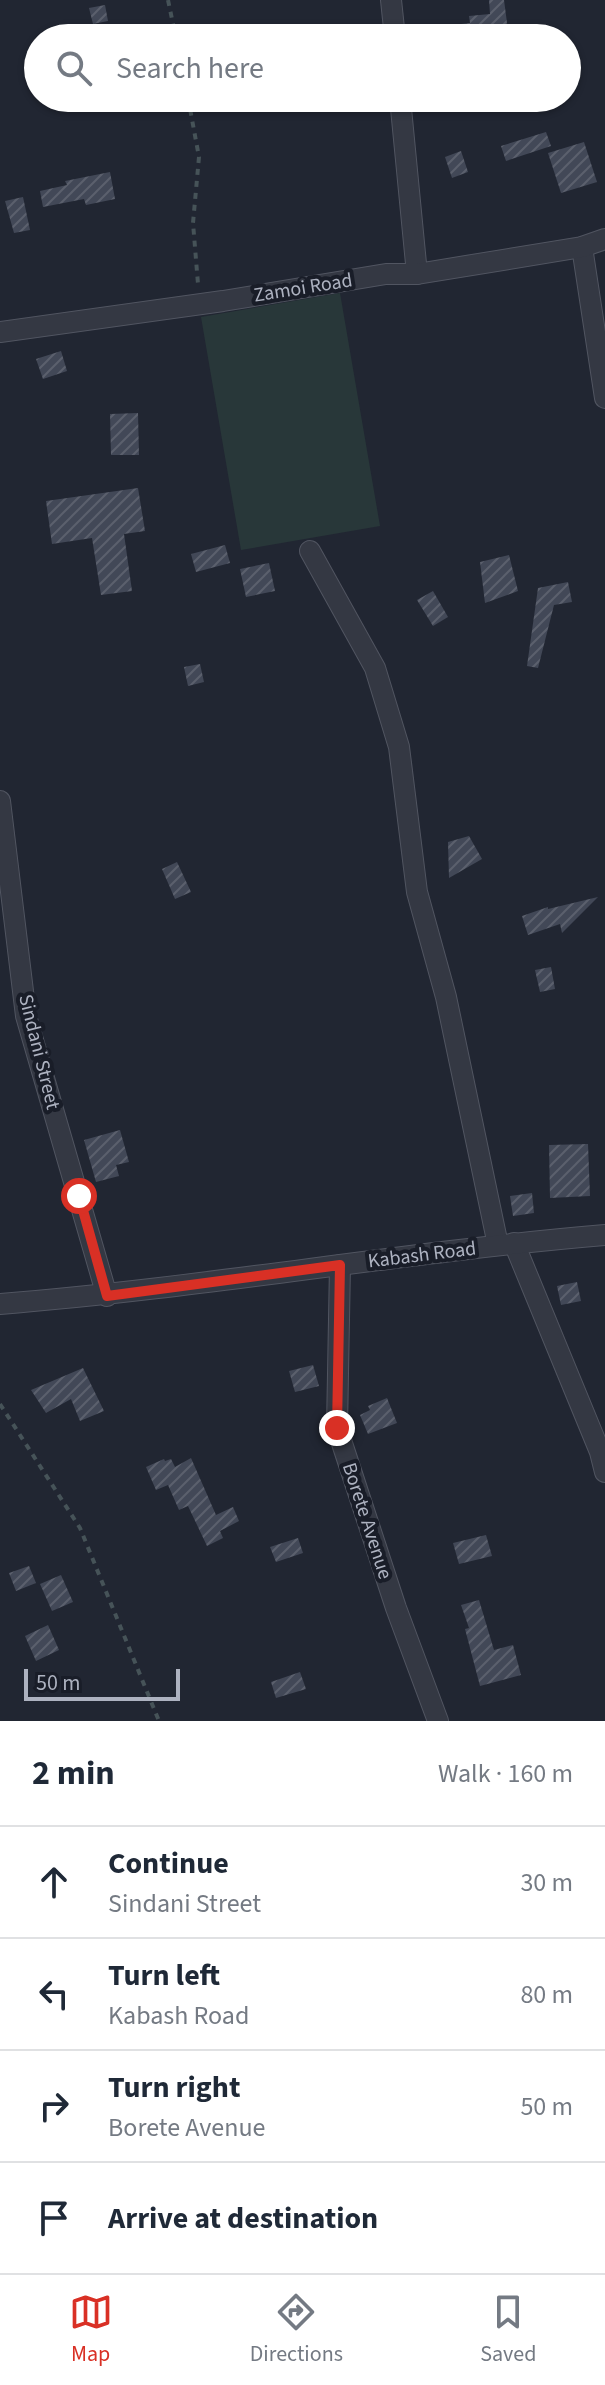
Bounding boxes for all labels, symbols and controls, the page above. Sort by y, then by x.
search box [24,24,581,112]
icon: search [52,46,96,90]
text: Search here [116,47,264,90]
street label: Zamoi Road [252,266,354,310]
street label: Sindani Street [11,992,67,1113]
route start [61,1178,97,1214]
street label: Kabash Road [366,1234,478,1276]
route end [319,1410,355,1446]
street label: Borete Avenue [335,1459,399,1583]
scale bar [24,1665,180,1701]
text: 50 m [36,1667,81,1699]
text: 2 min [32,1749,115,1798]
text: Walk · 160 m [438,1755,573,1792]
text: Continue [108,1842,229,1885]
icon: ahead [32,1860,76,1904]
text: 30 m [520,1864,573,1901]
text: Sindani Street [108,1885,261,1922]
text: Turn left [108,1954,220,1997]
icon: left [32,1972,76,2016]
text: 80 m [520,1976,573,2013]
text: Kabash Road [108,1997,249,2034]
text: Turn right [108,2066,240,2109]
icon: right [32,2084,76,2128]
text: 50 m [520,2088,573,2125]
text: Borete Avenue [108,2109,265,2146]
icon: arrive [32,2196,76,2240]
text: Arrive at destination [108,2197,378,2240]
tab: Map [69,2290,113,2370]
tab: Directions [250,2290,343,2370]
tab: Saved [480,2290,536,2370]

